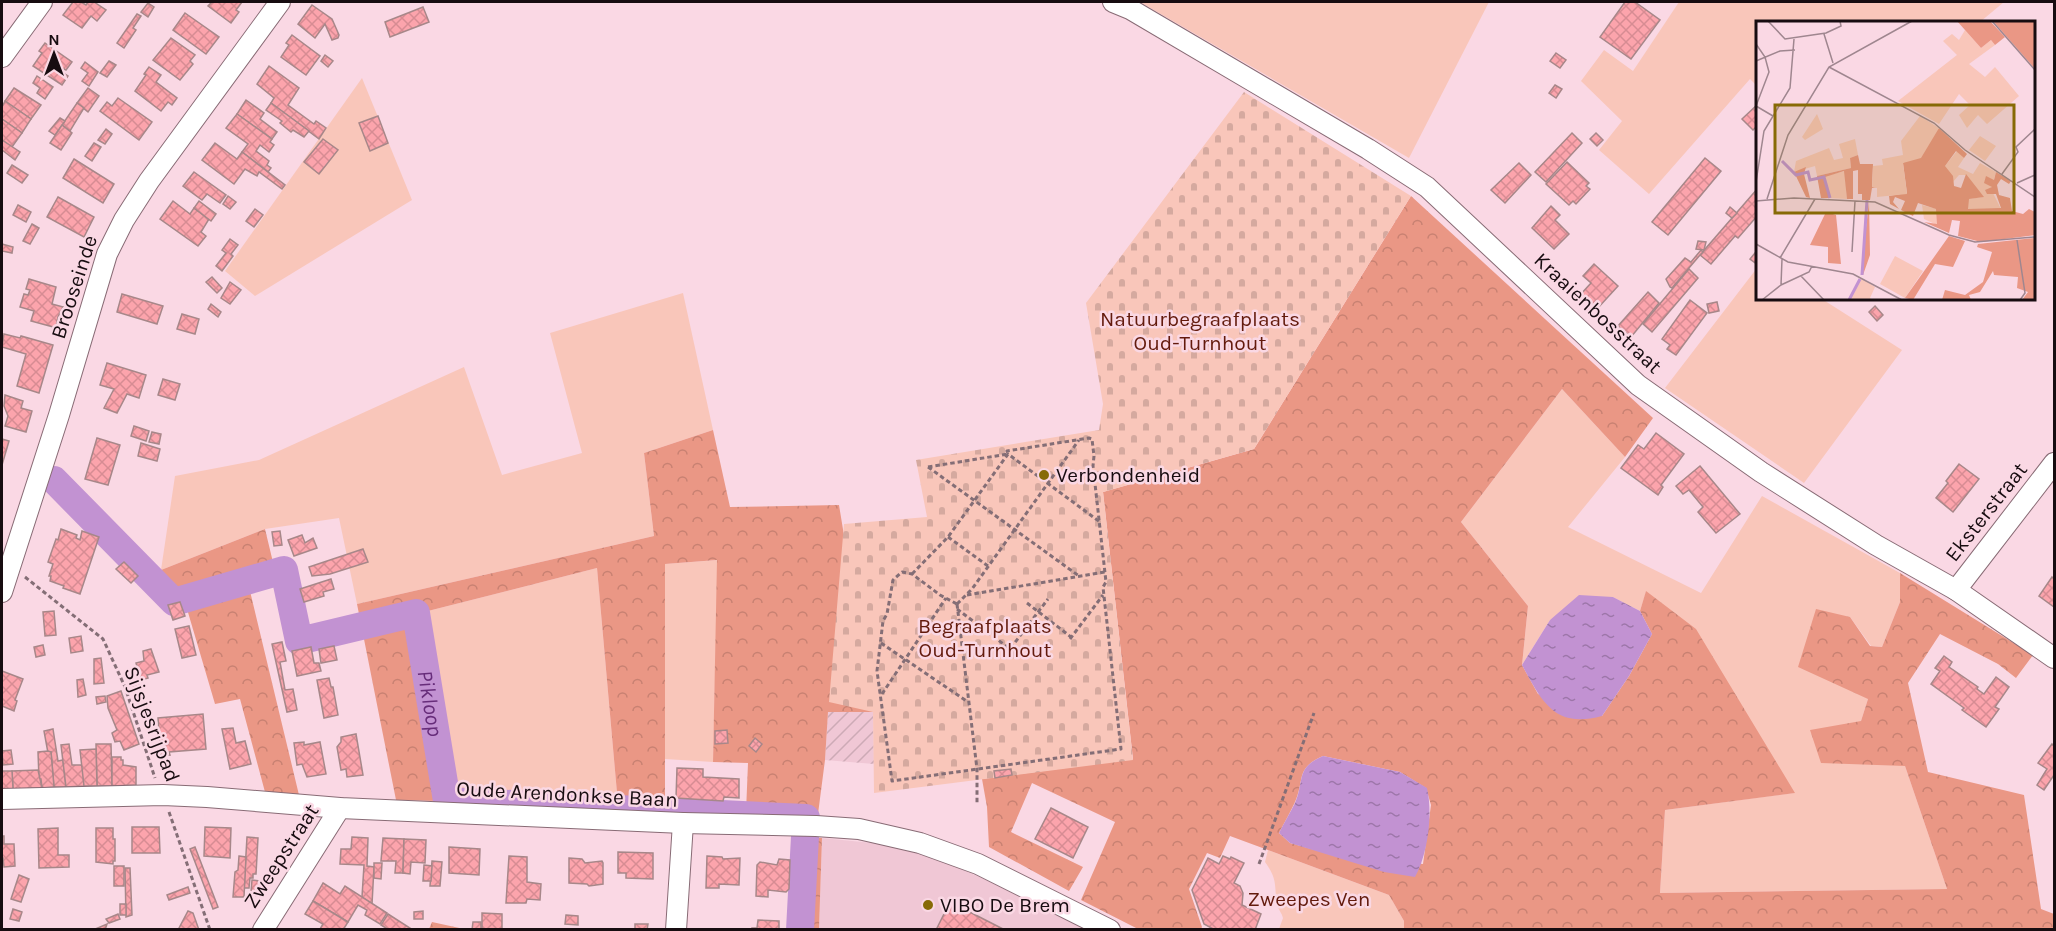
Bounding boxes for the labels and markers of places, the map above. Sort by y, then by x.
place label: Verbondenheid [1056,463,1200,487]
marker: Verbondenheid [1037,468,1051,482]
place label: VIBO De Brem [940,893,1070,917]
marker: VIBO De Brem [921,898,935,912]

